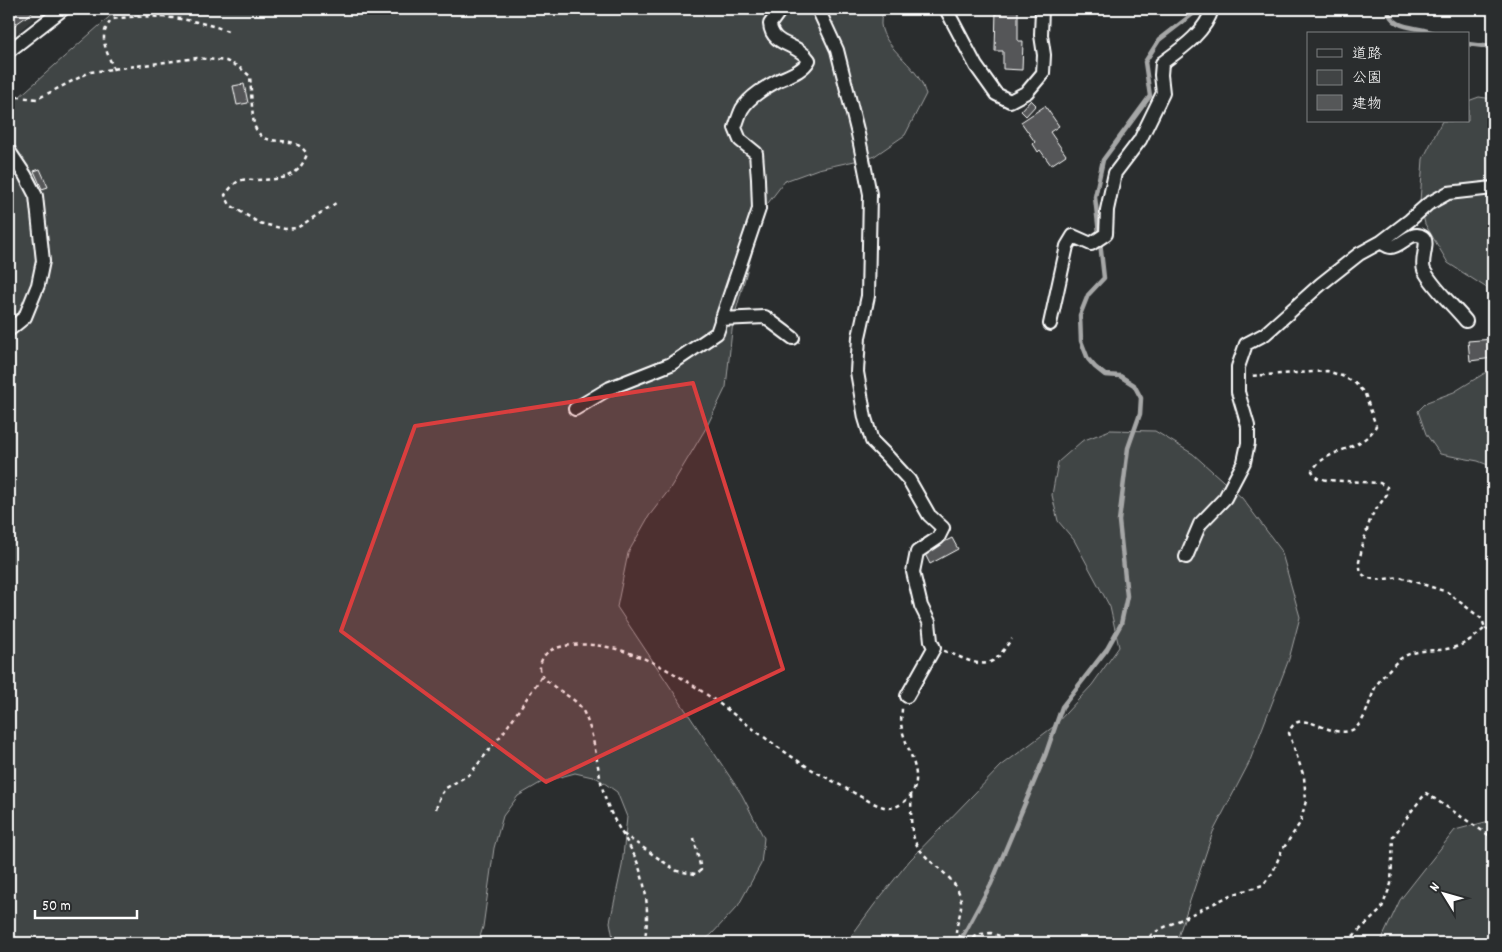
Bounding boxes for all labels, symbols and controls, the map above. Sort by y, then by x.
legend [1307,32,1470,122]
text: 道路 [1352,44,1382,66]
text: 公園 [1352,68,1382,90]
text: 建物 [1352,94,1382,116]
north arrow [1420,870,1470,920]
text: N [1425,879,1445,896]
scale bar [35,887,138,919]
text: 50 m [42,896,71,918]

